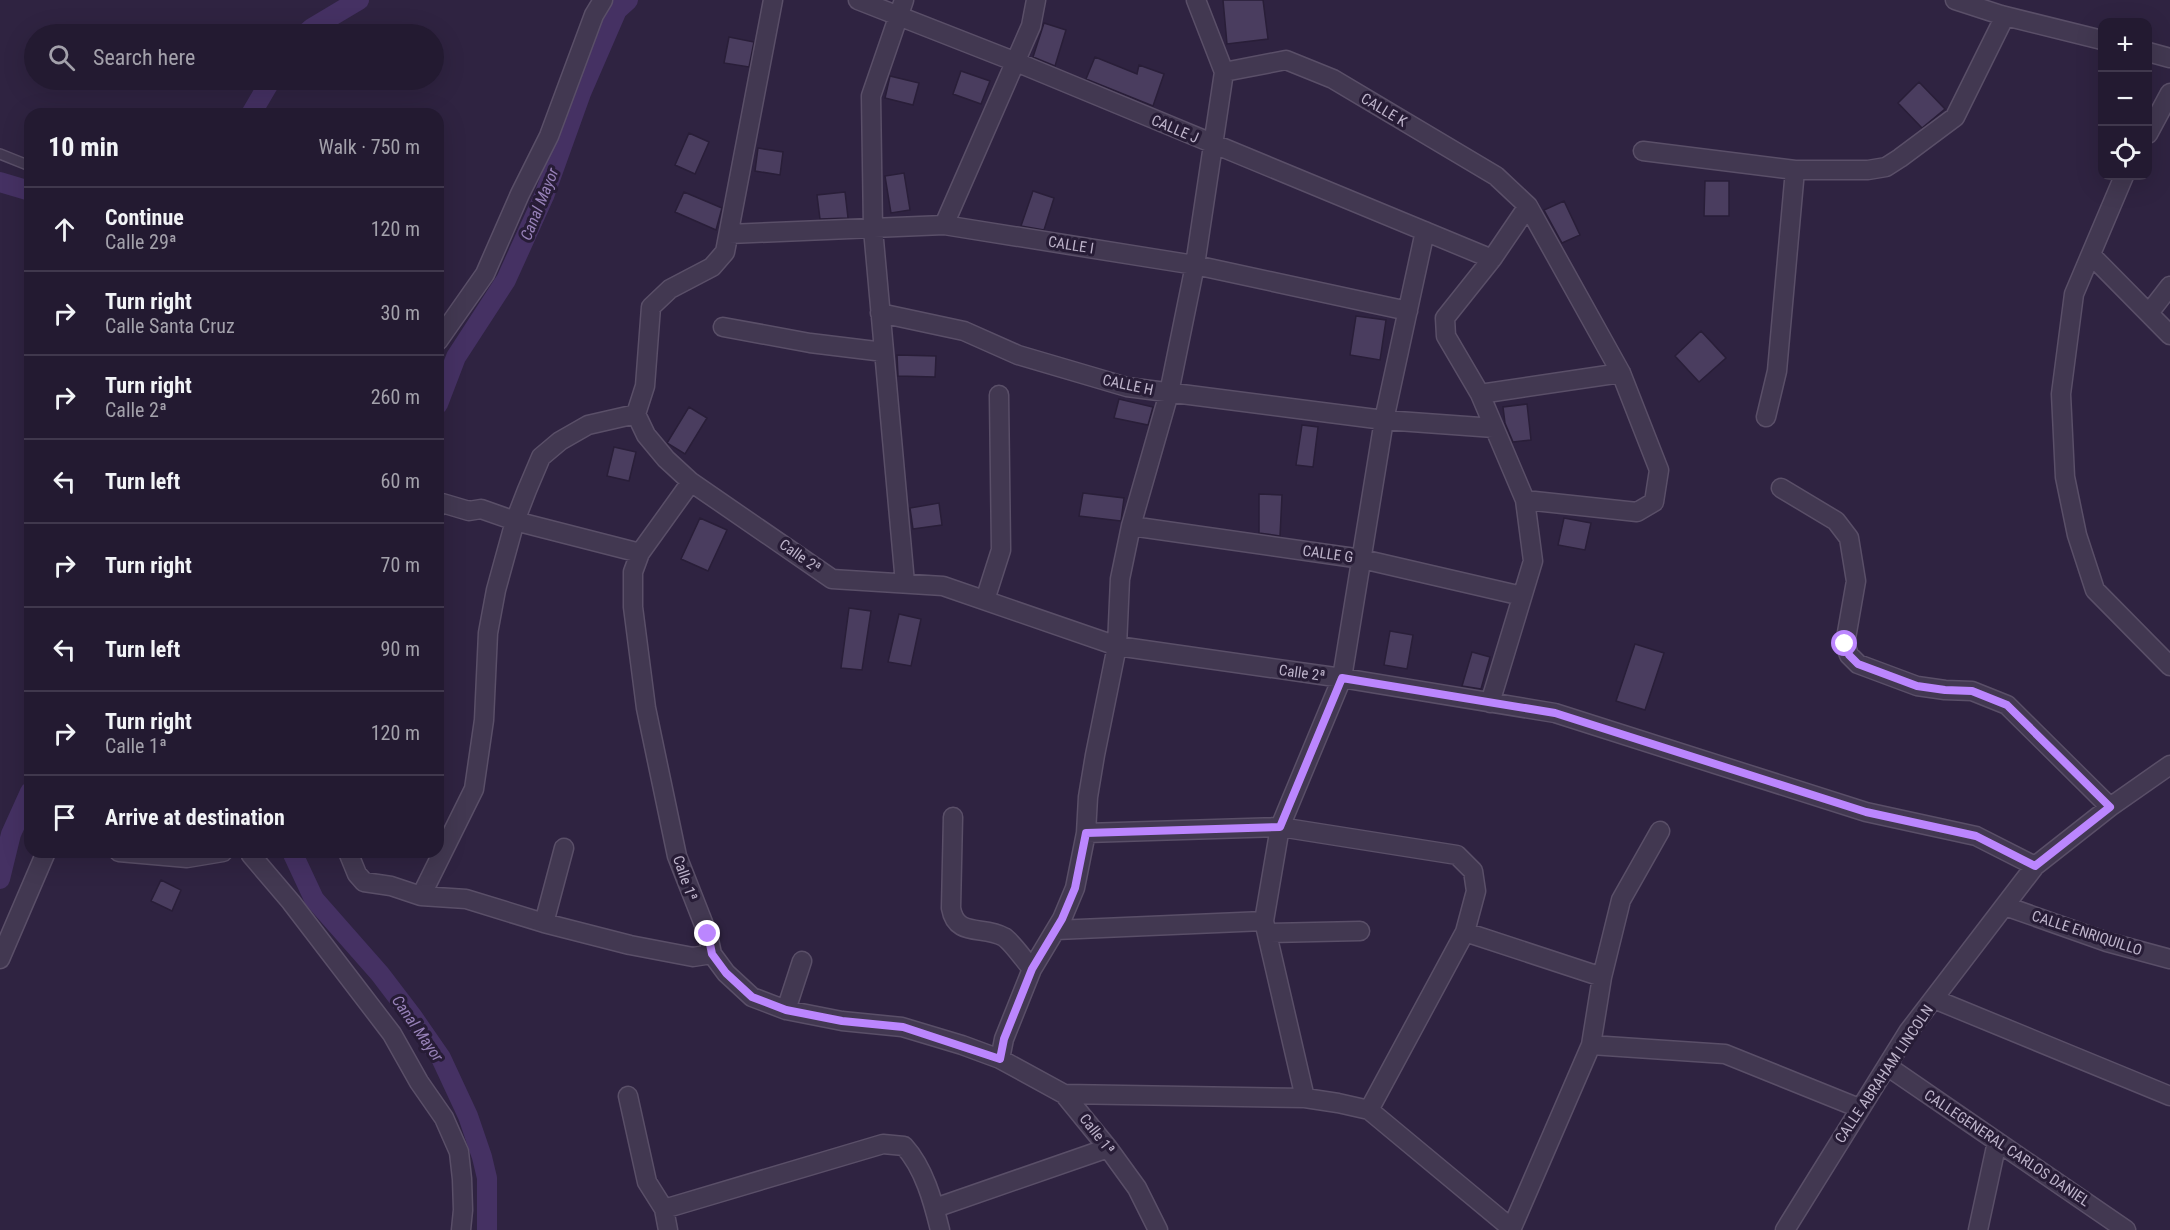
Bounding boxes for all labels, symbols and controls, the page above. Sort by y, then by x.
map controls [2098,18,2152,180]
button: + [2098,18,2152,72]
search box [24,24,444,90]
icon: search [45,41,78,74]
text: Search here [93,45,195,70]
button: − [2098,72,2152,126]
street label: CALLE K [1358,89,1411,131]
street label: CALLE J [1149,111,1201,147]
button: locate [2098,126,2152,180]
text: 10 min [48,132,119,162]
text: Walk · 750 m [319,135,420,159]
water label: Canal Mayor [516,164,563,243]
text: Continue [105,205,184,230]
icon: ahead [48,213,81,246]
text: 120 m [371,217,420,241]
text: Calle 29ª [105,230,177,254]
street label: CALLE I [1047,233,1095,257]
text: Turn right [105,289,192,314]
icon: right [48,297,81,330]
text: 30 m [381,301,420,325]
text: Calle Santa Cruz [105,314,235,338]
street label: CALLE H [1101,371,1155,399]
text: Turn right [105,373,192,398]
icon: right [48,381,81,414]
text: 260 m [371,385,420,409]
text: Calle 2ª [105,398,167,422]
icon: left [48,465,81,498]
text: Turn left [105,469,180,494]
text: 60 m [381,469,420,493]
street label: Calle 2ª [776,535,824,577]
street label: CALLE G [1301,542,1355,566]
icon: right [48,549,81,582]
text: Turn right [105,553,192,578]
text: 70 m [381,553,420,577]
route start [1831,630,1857,656]
icon: left [48,633,81,666]
text: Turn left [105,637,180,662]
text: 90 m [381,637,420,661]
street label: Calle 2ª [1278,661,1326,685]
text: Turn right [105,709,192,734]
icon: right [48,717,81,750]
text: 120 m [371,721,420,745]
text: Calle 1ª [105,734,167,758]
icon: arrive [48,801,81,834]
text: Arrive at destination [105,805,285,830]
street label: Calle 1ª [669,853,701,903]
street label: CALLE ENRIQUILLO [2030,907,2144,959]
route end [694,920,720,946]
water label: Canal Mayor [388,992,448,1066]
street label: CALLE ABRAHAM LINCOLN [1831,1001,1937,1147]
street label: CALLEGENERAL CARLOS DANIEL [1921,1086,2093,1210]
street label: Calle 1ª [1076,1110,1118,1158]

